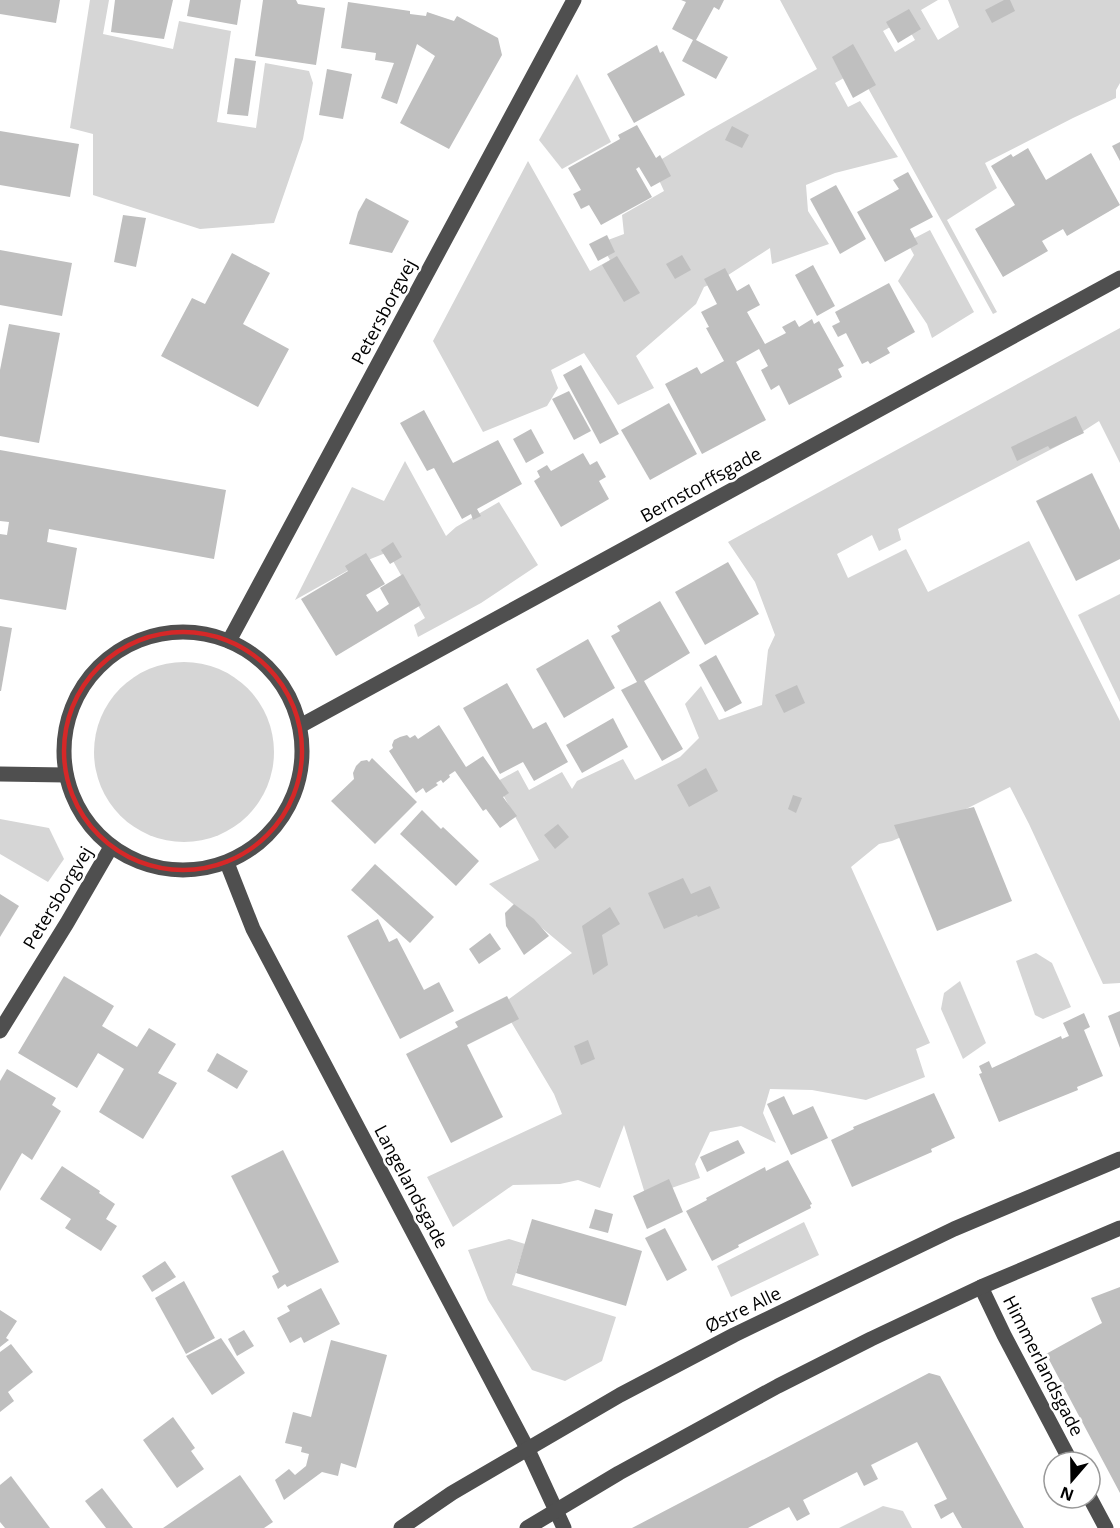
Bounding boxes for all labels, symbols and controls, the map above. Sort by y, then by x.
street label: Petersborgvej [345,255,421,368]
street label: Bernstorffsgade [636,441,765,527]
street label: Petersborgvej [17,842,97,953]
street label: Langelandsgade [369,1121,454,1252]
street label: Østre Alle [701,1280,785,1338]
street label: Himmerlandsgade [998,1291,1090,1440]
north arrow [1042,1450,1102,1510]
text: N [1057,1482,1077,1507]

